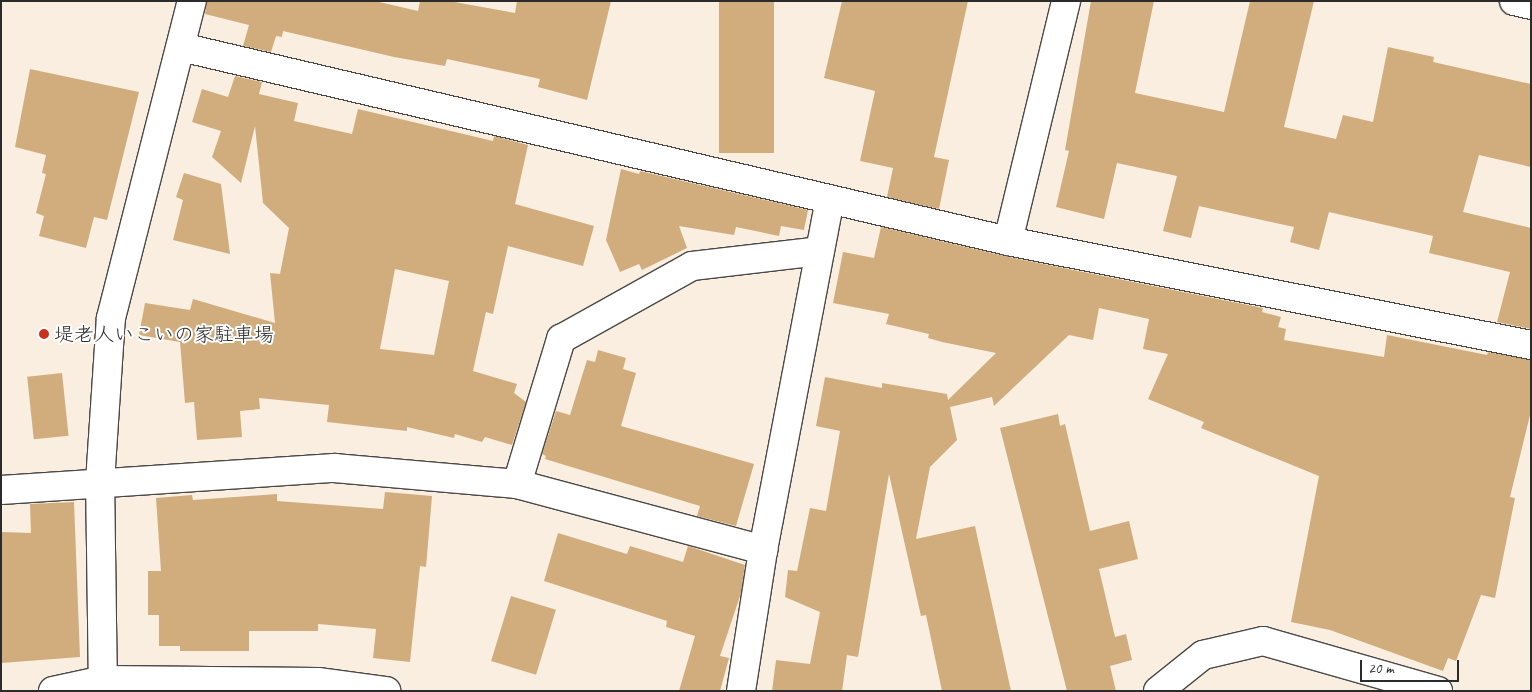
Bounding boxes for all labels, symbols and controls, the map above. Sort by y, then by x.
place label: 堤老人いこいの家駐車場 [54,322,274,346]
marker: 堤老人いこいの家駐車場 [38,328,50,340]
scale bar [1362,650,1461,682]
text: 20 m [1368,659,1394,678]

